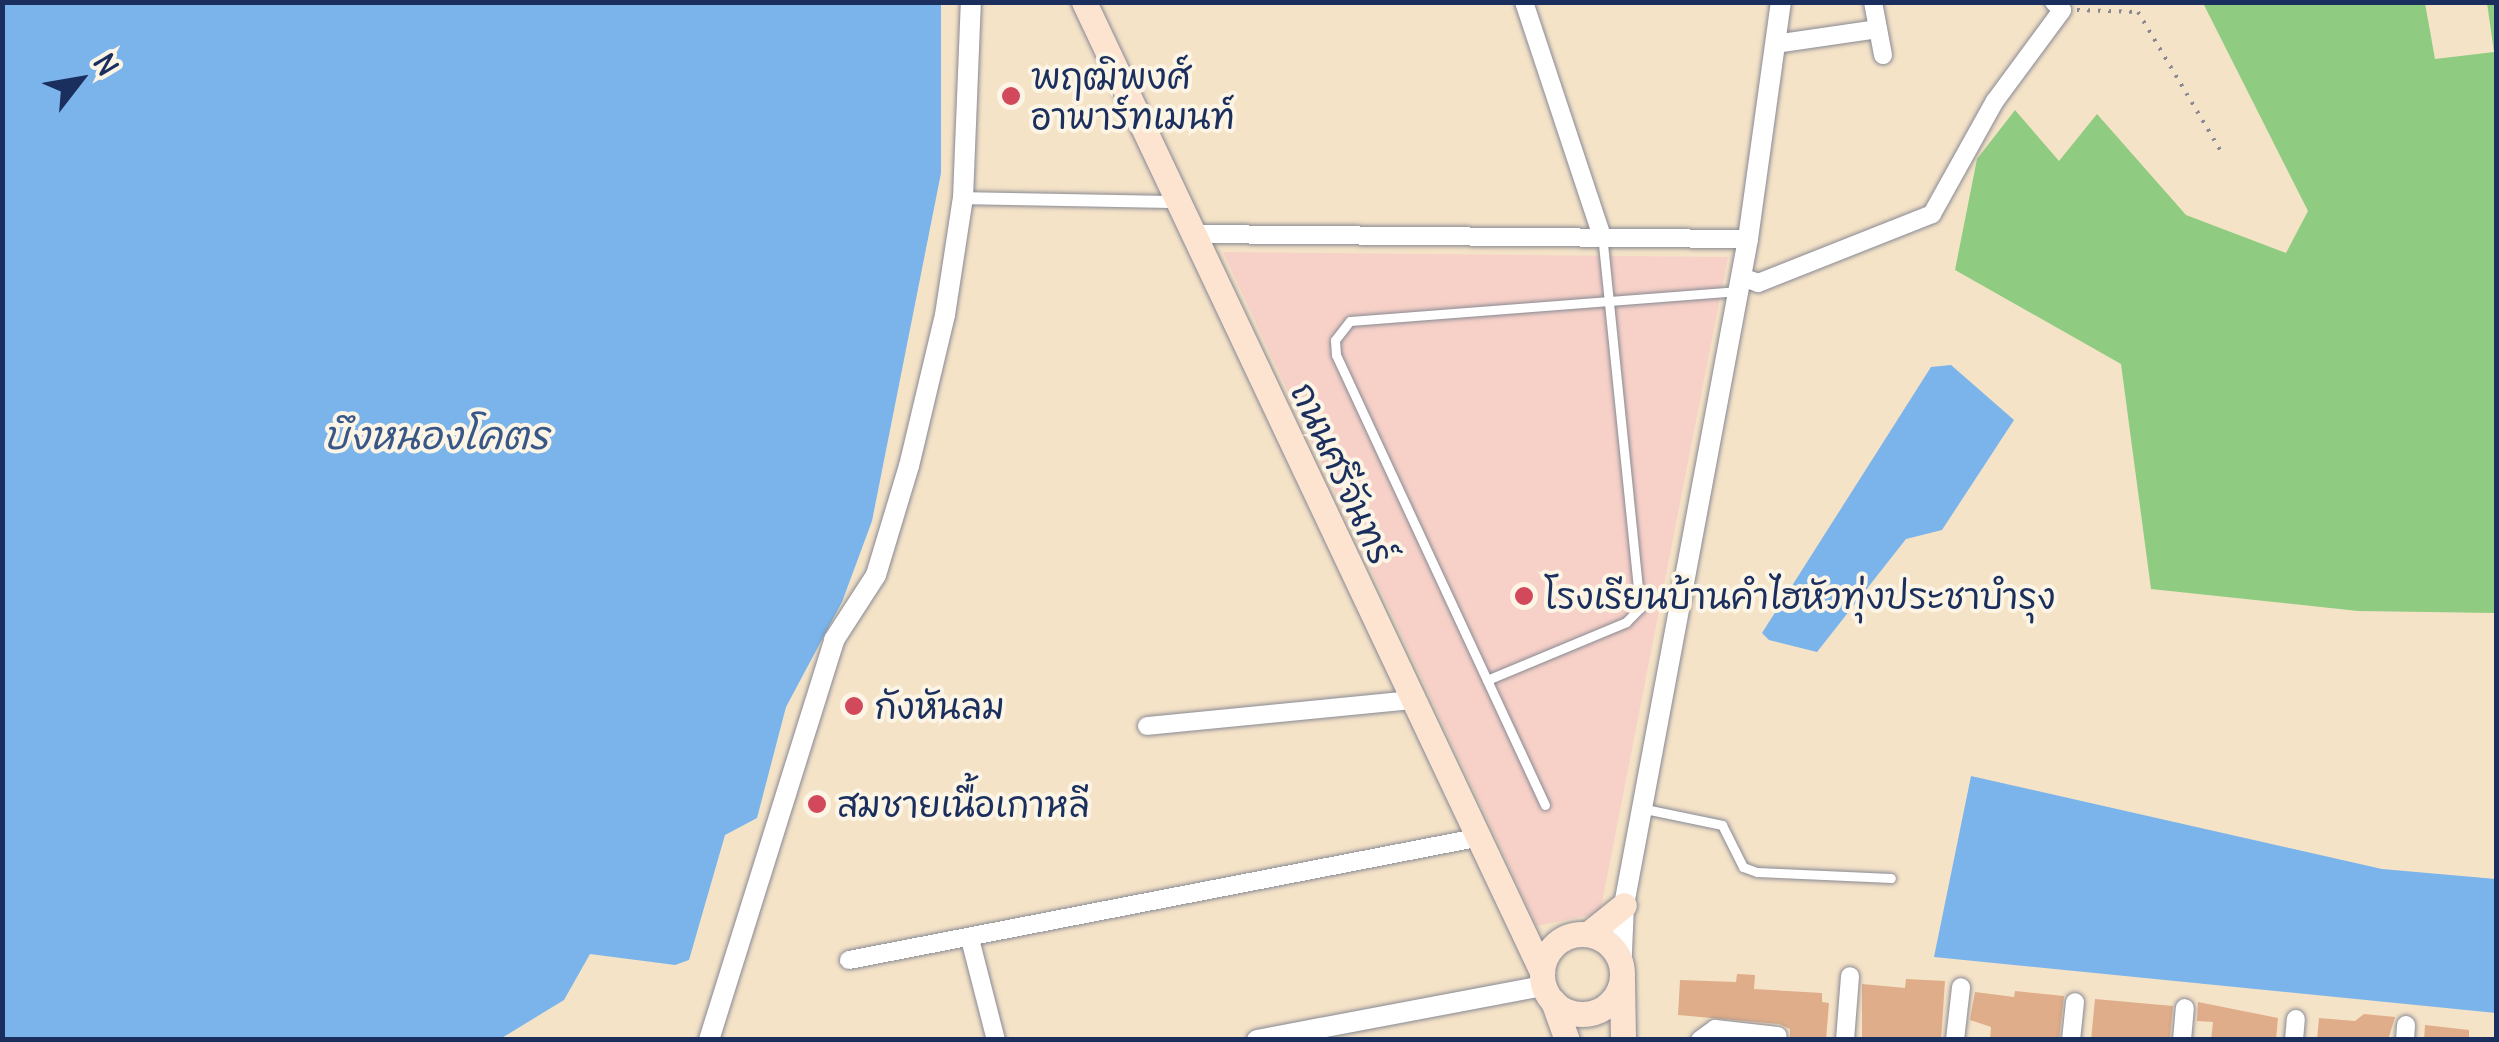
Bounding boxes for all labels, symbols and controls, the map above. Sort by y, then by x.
north arrow [30,30,130,130]
text: N [85,47,126,82]
place label: พฤฒิพงศ์ อาพาร์ทเมนท์ [1031,55,1235,137]
marker: พฤฒิพงศ์ อาพาร์ทเมนท์ [1000,85,1022,107]
street label: ถนนศรีจันทร์ [1283,376,1403,570]
water label: บึงหนองโคตร [323,413,549,459]
place label: โรงเรียนบ้านคำไฮหัวทุ่งประชาบำรุง [1544,575,2055,617]
marker: โรงเรียนบ้านคำไฮหัวทุ่งประชาบำรุง [1513,585,1535,607]
place label: กังหันลม [874,685,1005,727]
marker: กังหันลม [843,695,865,717]
place label: สมชายเนื้อเกาหลี [837,783,1090,825]
marker: สมชายเนื้อเกาหลี [806,793,828,815]

